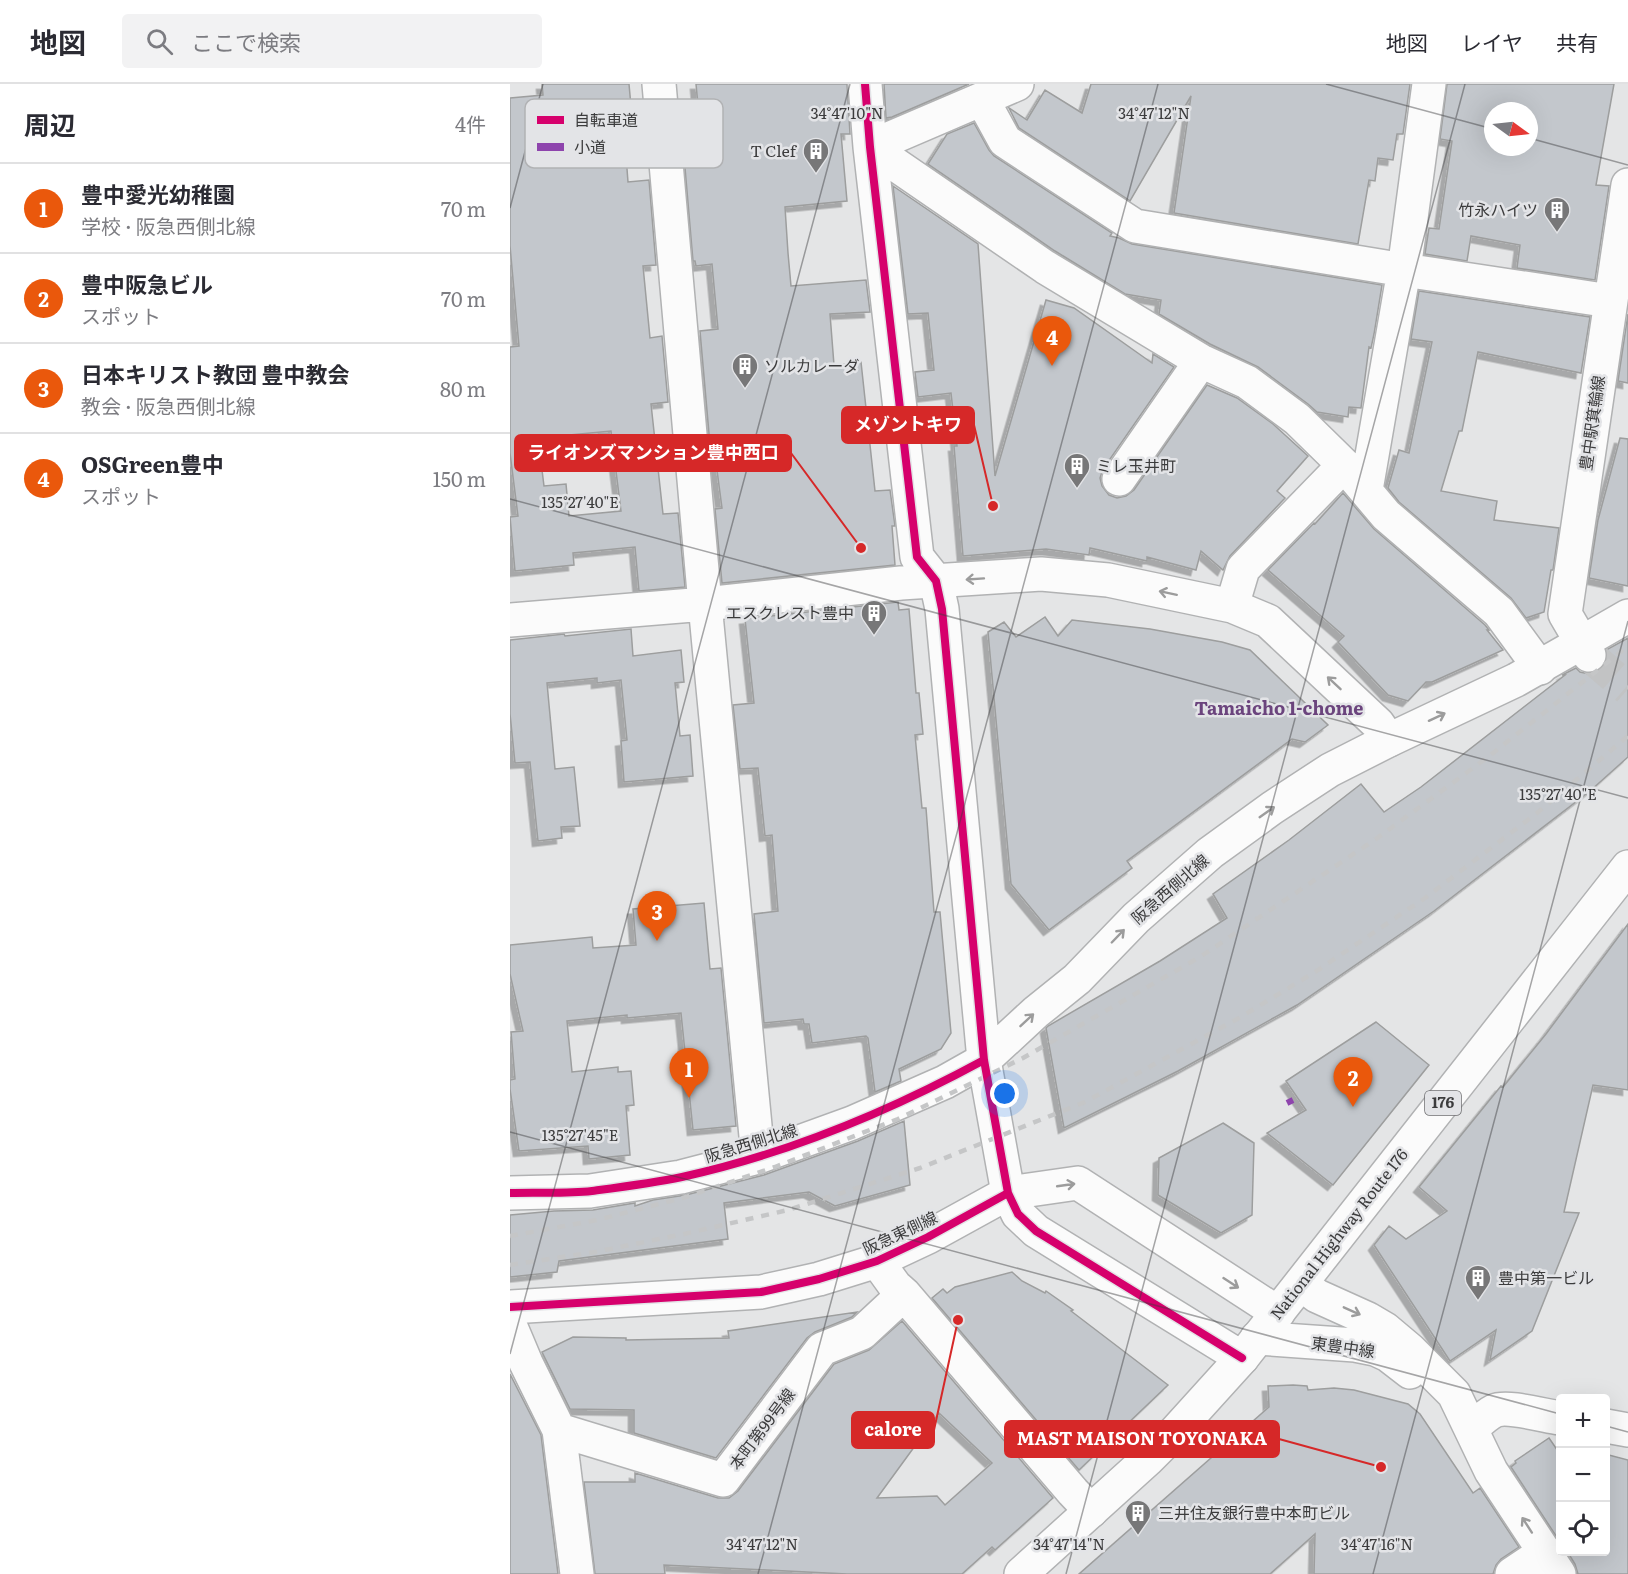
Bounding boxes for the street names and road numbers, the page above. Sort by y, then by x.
street label: 豊中駅箕輪線 [1572,374,1610,472]
street label: 阪急西側北線 [1125,848,1213,929]
road number: 176 [1425,1091,1461,1115]
street label: 阪急西側北線 [701,1117,800,1168]
street label: National Highway Route 176 [1264,1142,1413,1324]
street label: 阪急東側線 [858,1204,941,1260]
street label: 東豊中線 [1310,1330,1377,1362]
street label: 本町第99号線 [723,1383,800,1474]

